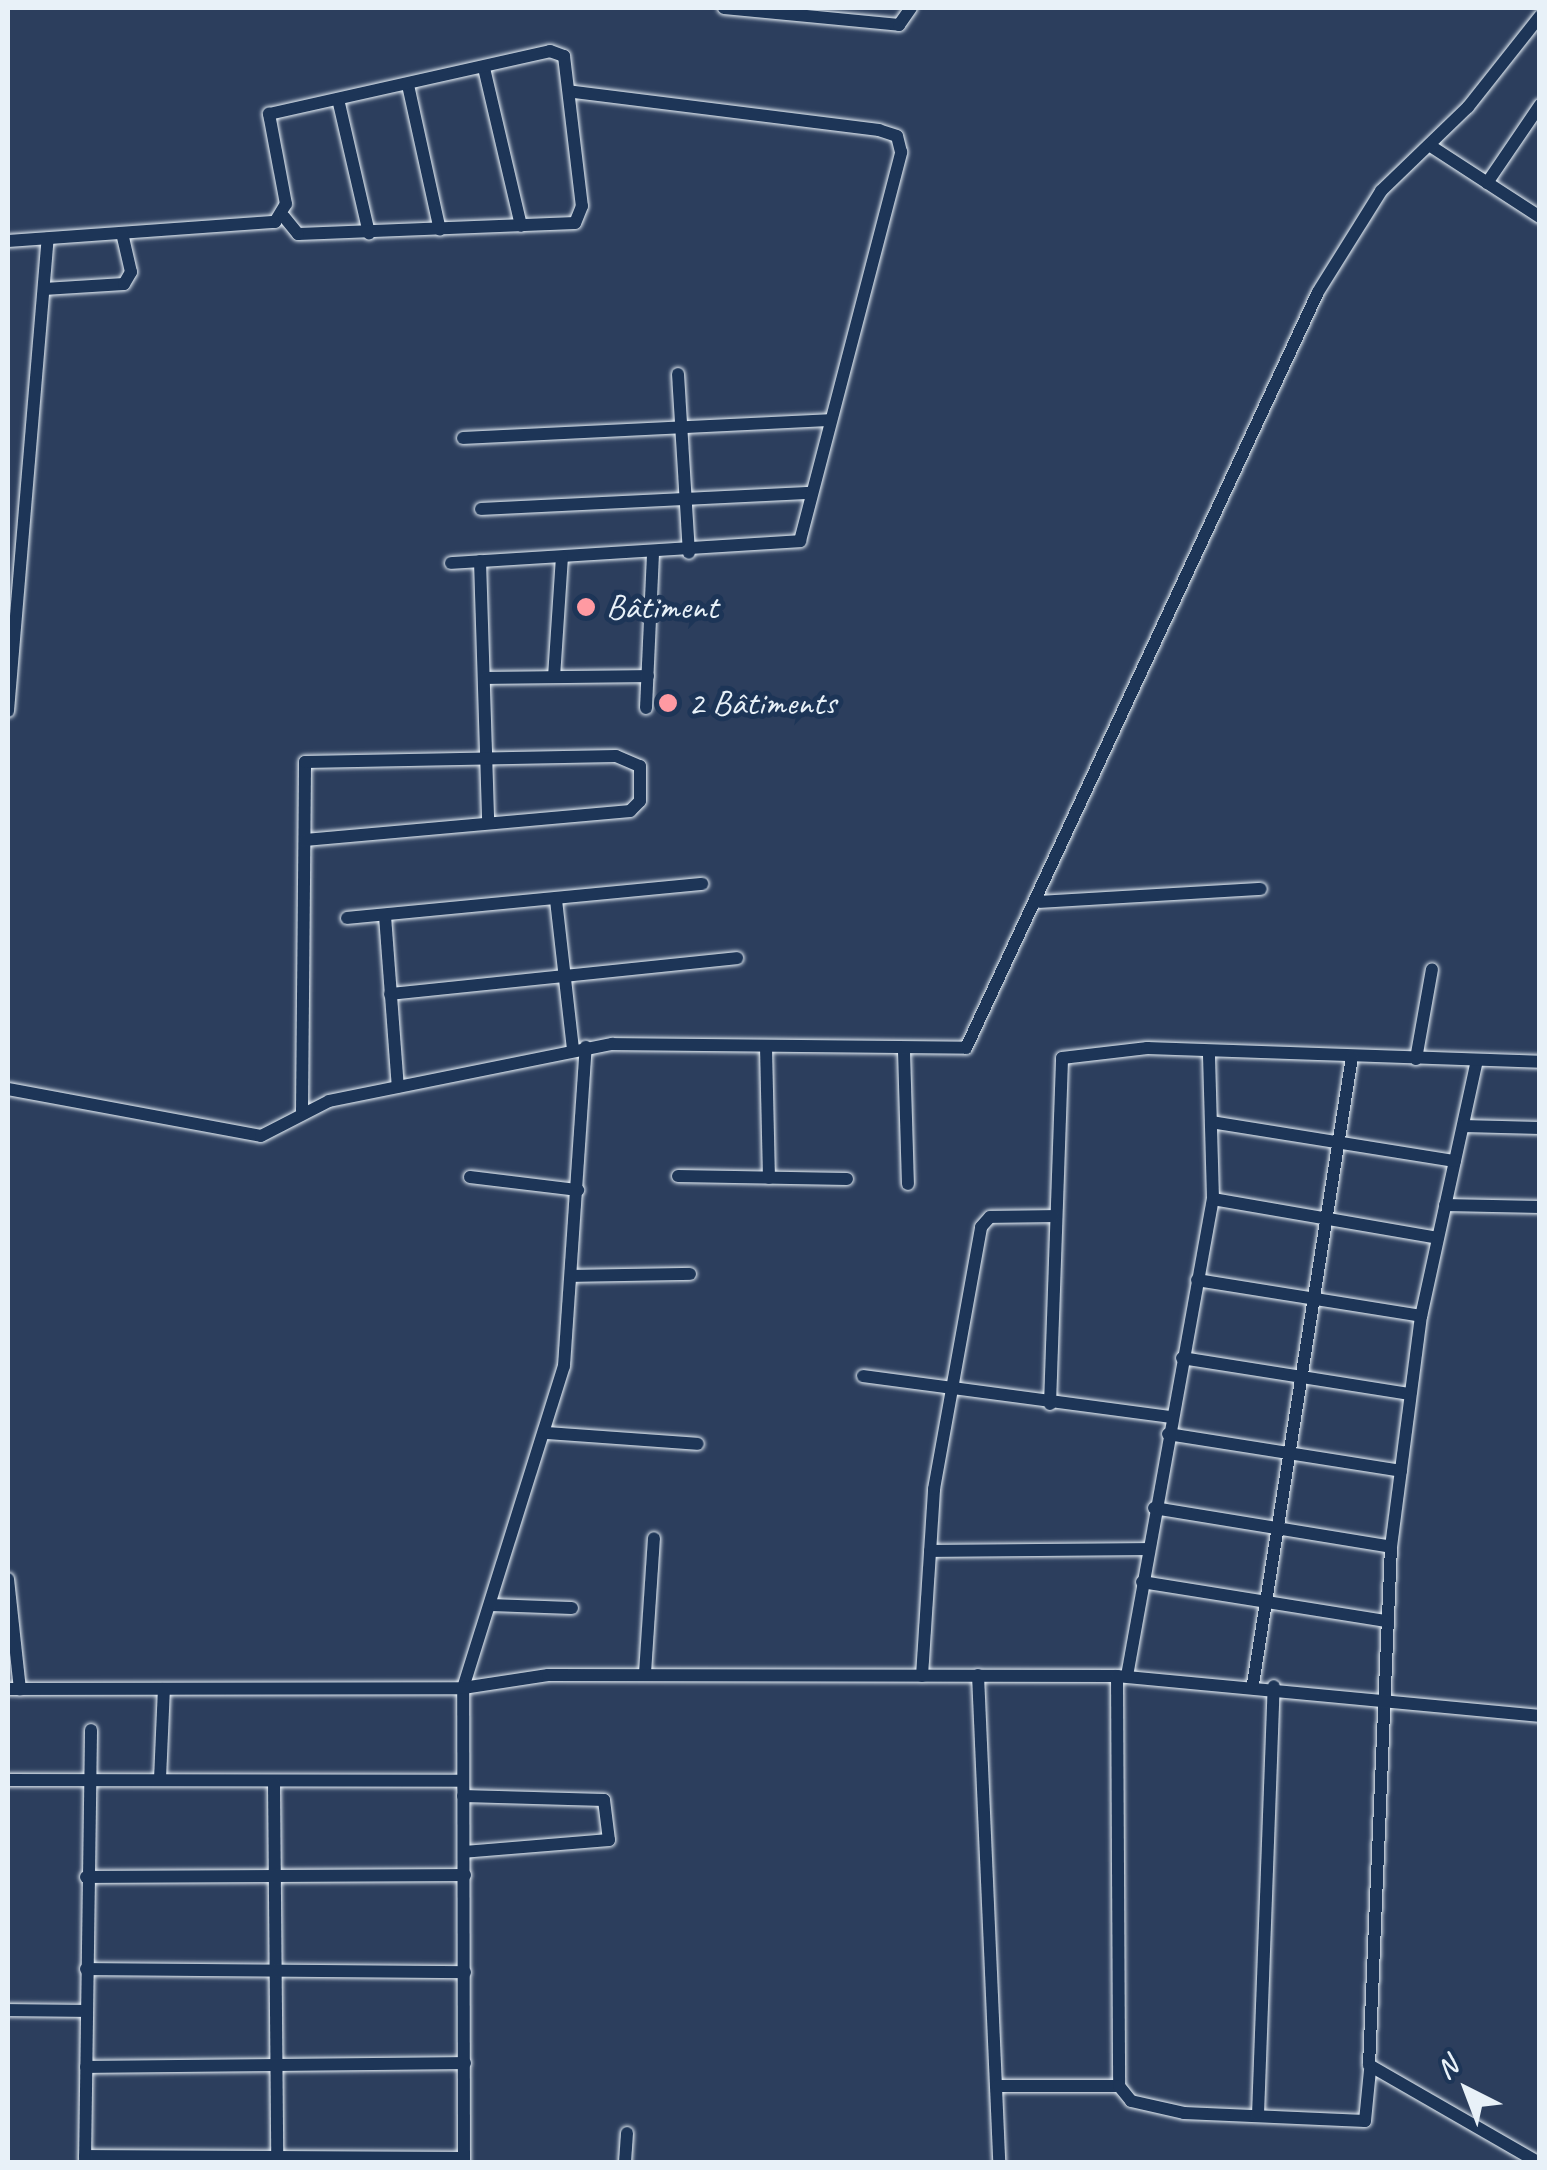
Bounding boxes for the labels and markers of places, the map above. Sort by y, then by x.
place label: Bâtiment [606,586,718,628]
marker: Bâtiment [575,596,597,618]
place label: 2 Bâtiments [688,682,836,724]
marker: 2 Bâtiments [657,692,679,714]

